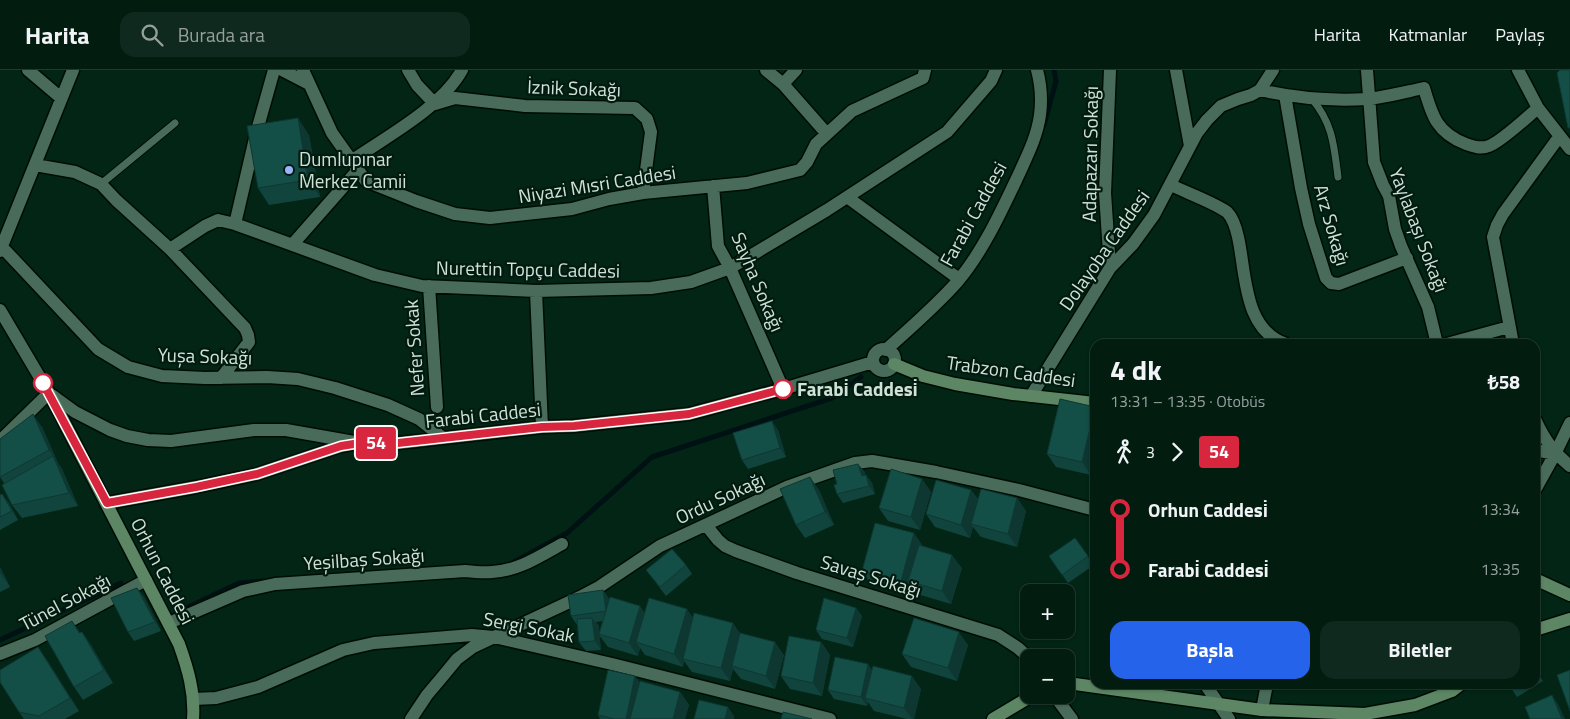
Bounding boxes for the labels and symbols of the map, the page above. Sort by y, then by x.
street label: İznik Sokağı [527,71,621,104]
street label: Adapazarı Sokağı [1074,86,1105,222]
place label: Dumlupınar Merkez Camii [299,144,406,195]
street label: Farabi Caddesi [932,156,1013,271]
street label: Niyazi Mısri Caddesi [516,157,678,210]
street label: Yaylabaşı Sokağı [1382,163,1456,296]
marker: Dumlupınar Merkez Camii [283,164,295,176]
street label: Arz Sokağı [1307,181,1358,269]
street label: Dolayoba Caddesi [1051,183,1156,316]
street label: Sayha Sokağı [724,228,792,336]
street label: Nurettin Topçu Caddesi [436,252,620,285]
street label: Nefer Sokak [396,299,431,397]
street label: Yuşa Sokağı [157,339,253,372]
street label: Trabzon Caddesi [945,347,1077,394]
unlabelled marker [33,373,53,393]
place label: Farabi̇ Caddesi̇ [797,374,918,403]
marker: Farabi̇ Caddesi̇ [773,379,793,399]
street label: Farabi Caddesi [424,394,542,435]
line badge: 54 [354,427,398,459]
street label: Ordu Sokağı [670,464,769,531]
street label: Orhun Caddesi [124,512,203,629]
street label: Yeşilbaş Sokağı [302,540,425,577]
street label: Savaş Sokağı [817,546,925,605]
street label: Tünel Sokağı [14,565,116,638]
street label: Sergi Sokak [481,603,577,650]

